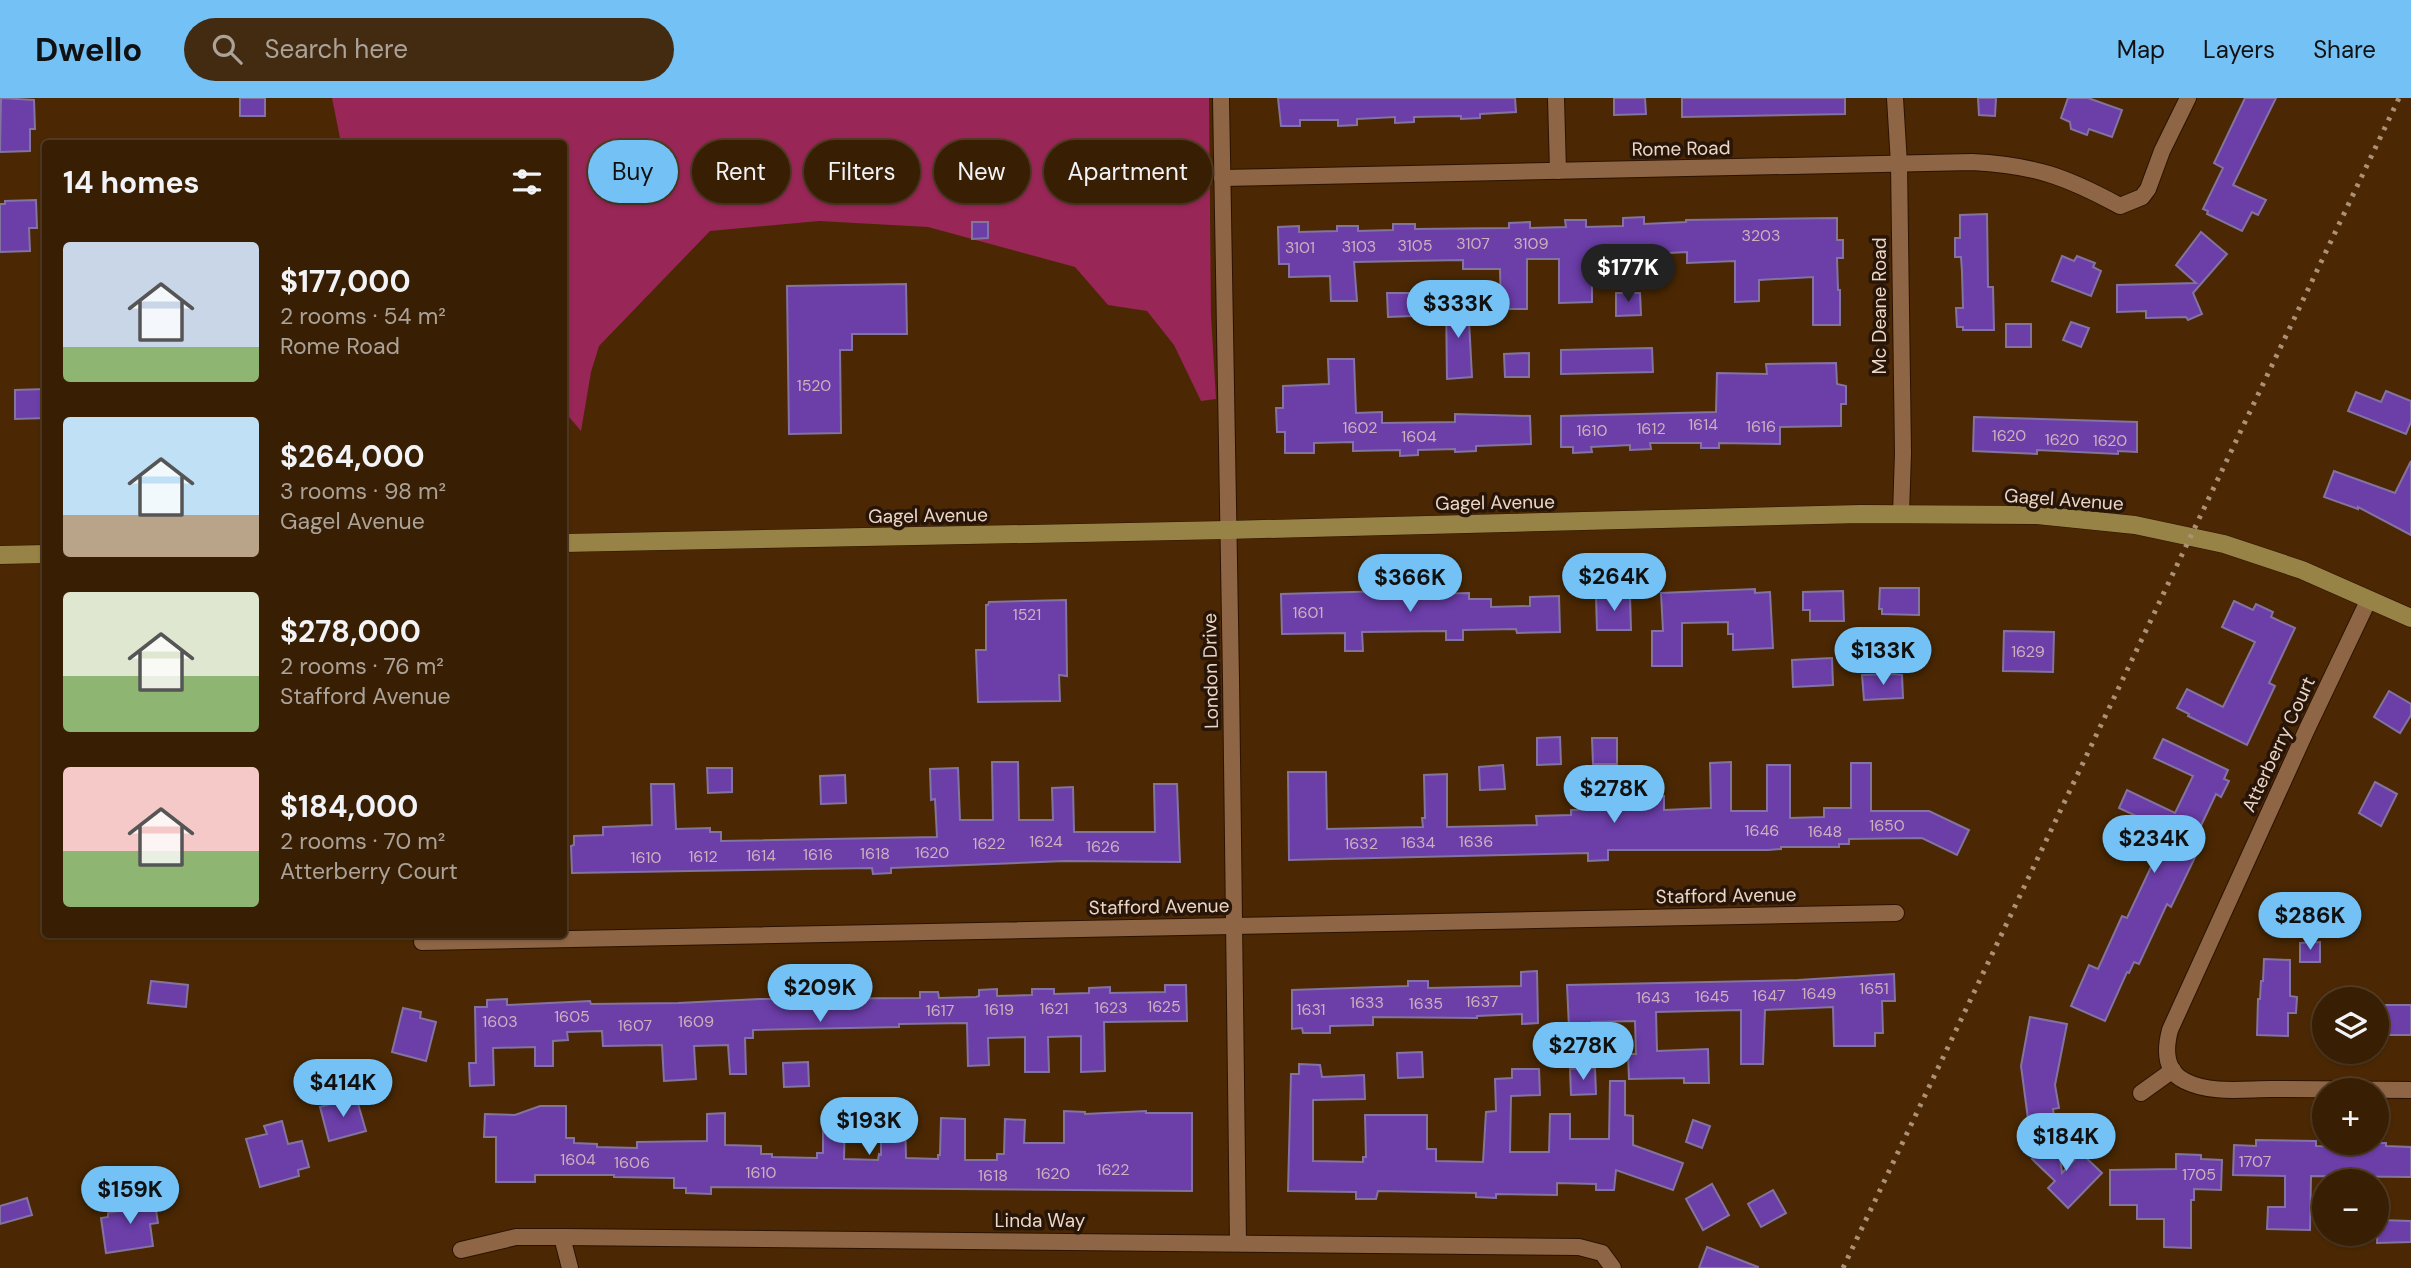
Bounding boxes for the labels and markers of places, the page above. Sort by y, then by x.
pin: $177K [1579,244,1677,304]
pin: $333K [1409,280,1507,340]
pin: $366K [1361,554,1459,614]
pin: $264K [1565,554,1663,613]
pin: $133K [1834,628,1932,687]
pin: $278K [1565,766,1663,825]
pin: $234K [2105,816,2203,875]
pin: $286K [2261,892,2359,952]
pin: $209K [771,964,869,1024]
pin: $278K [1534,1023,1632,1082]
pin: $414K [294,1060,392,1119]
pin: $193K [820,1098,918,1157]
pin: $184K [2017,1114,2115,1173]
pin: $159K [81,1166,179,1226]

